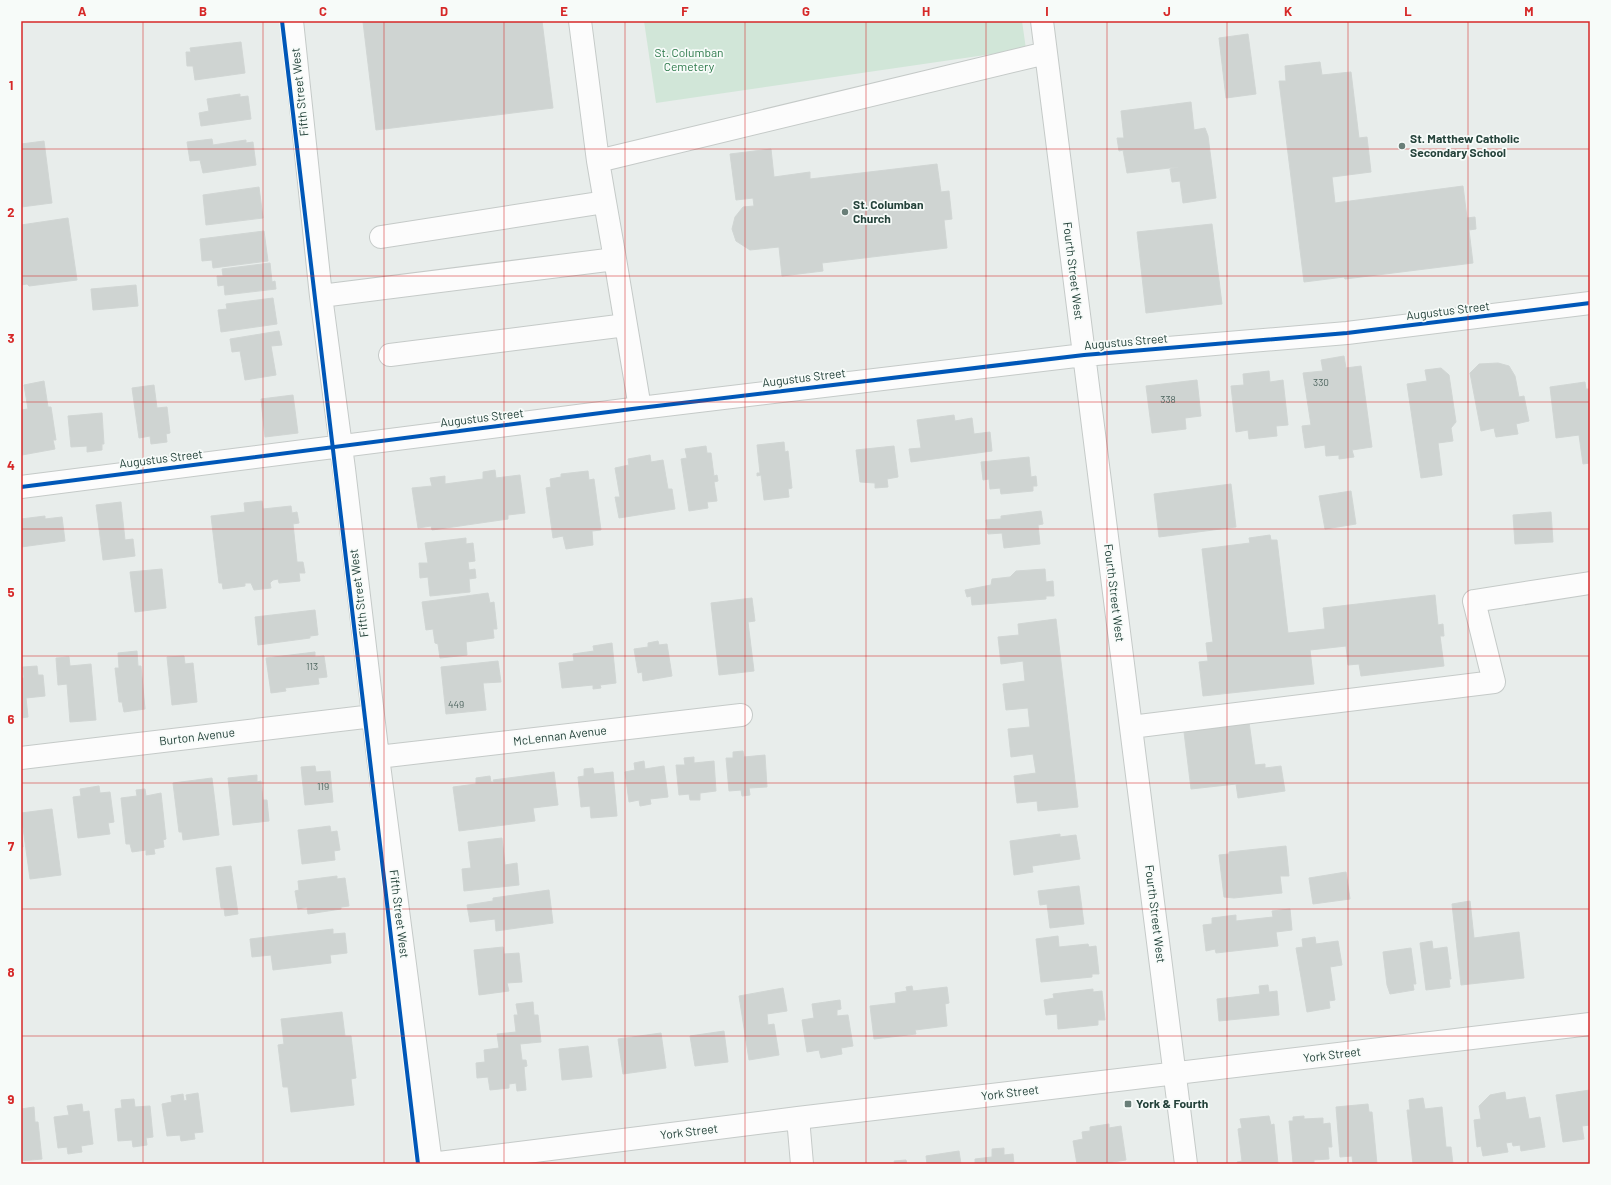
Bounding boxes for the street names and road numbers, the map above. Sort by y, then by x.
street label: Fifth Street West [287,47,311,137]
street label: Fourth Street West [1061,221,1087,321]
street label: Augustus Street [1405,298,1490,322]
street label: Augustus Street [1083,330,1168,352]
street label: Augustus Street [761,365,846,389]
street label: Augustus Street [439,405,524,429]
street label: Augustus Street [118,446,203,470]
street label: Fourth Street West [1102,543,1128,643]
street label: Fifth Street West [346,548,370,638]
street label: McLennan Avenue [512,722,607,748]
street label: Burton Avenue [158,724,235,748]
street label: Fourth Street West [1143,864,1169,964]
street label: Fifth Street West [388,869,412,959]
street label: York Street [1302,1044,1362,1064]
street label: York Street [980,1082,1040,1102]
street label: York Street [659,1121,719,1141]

